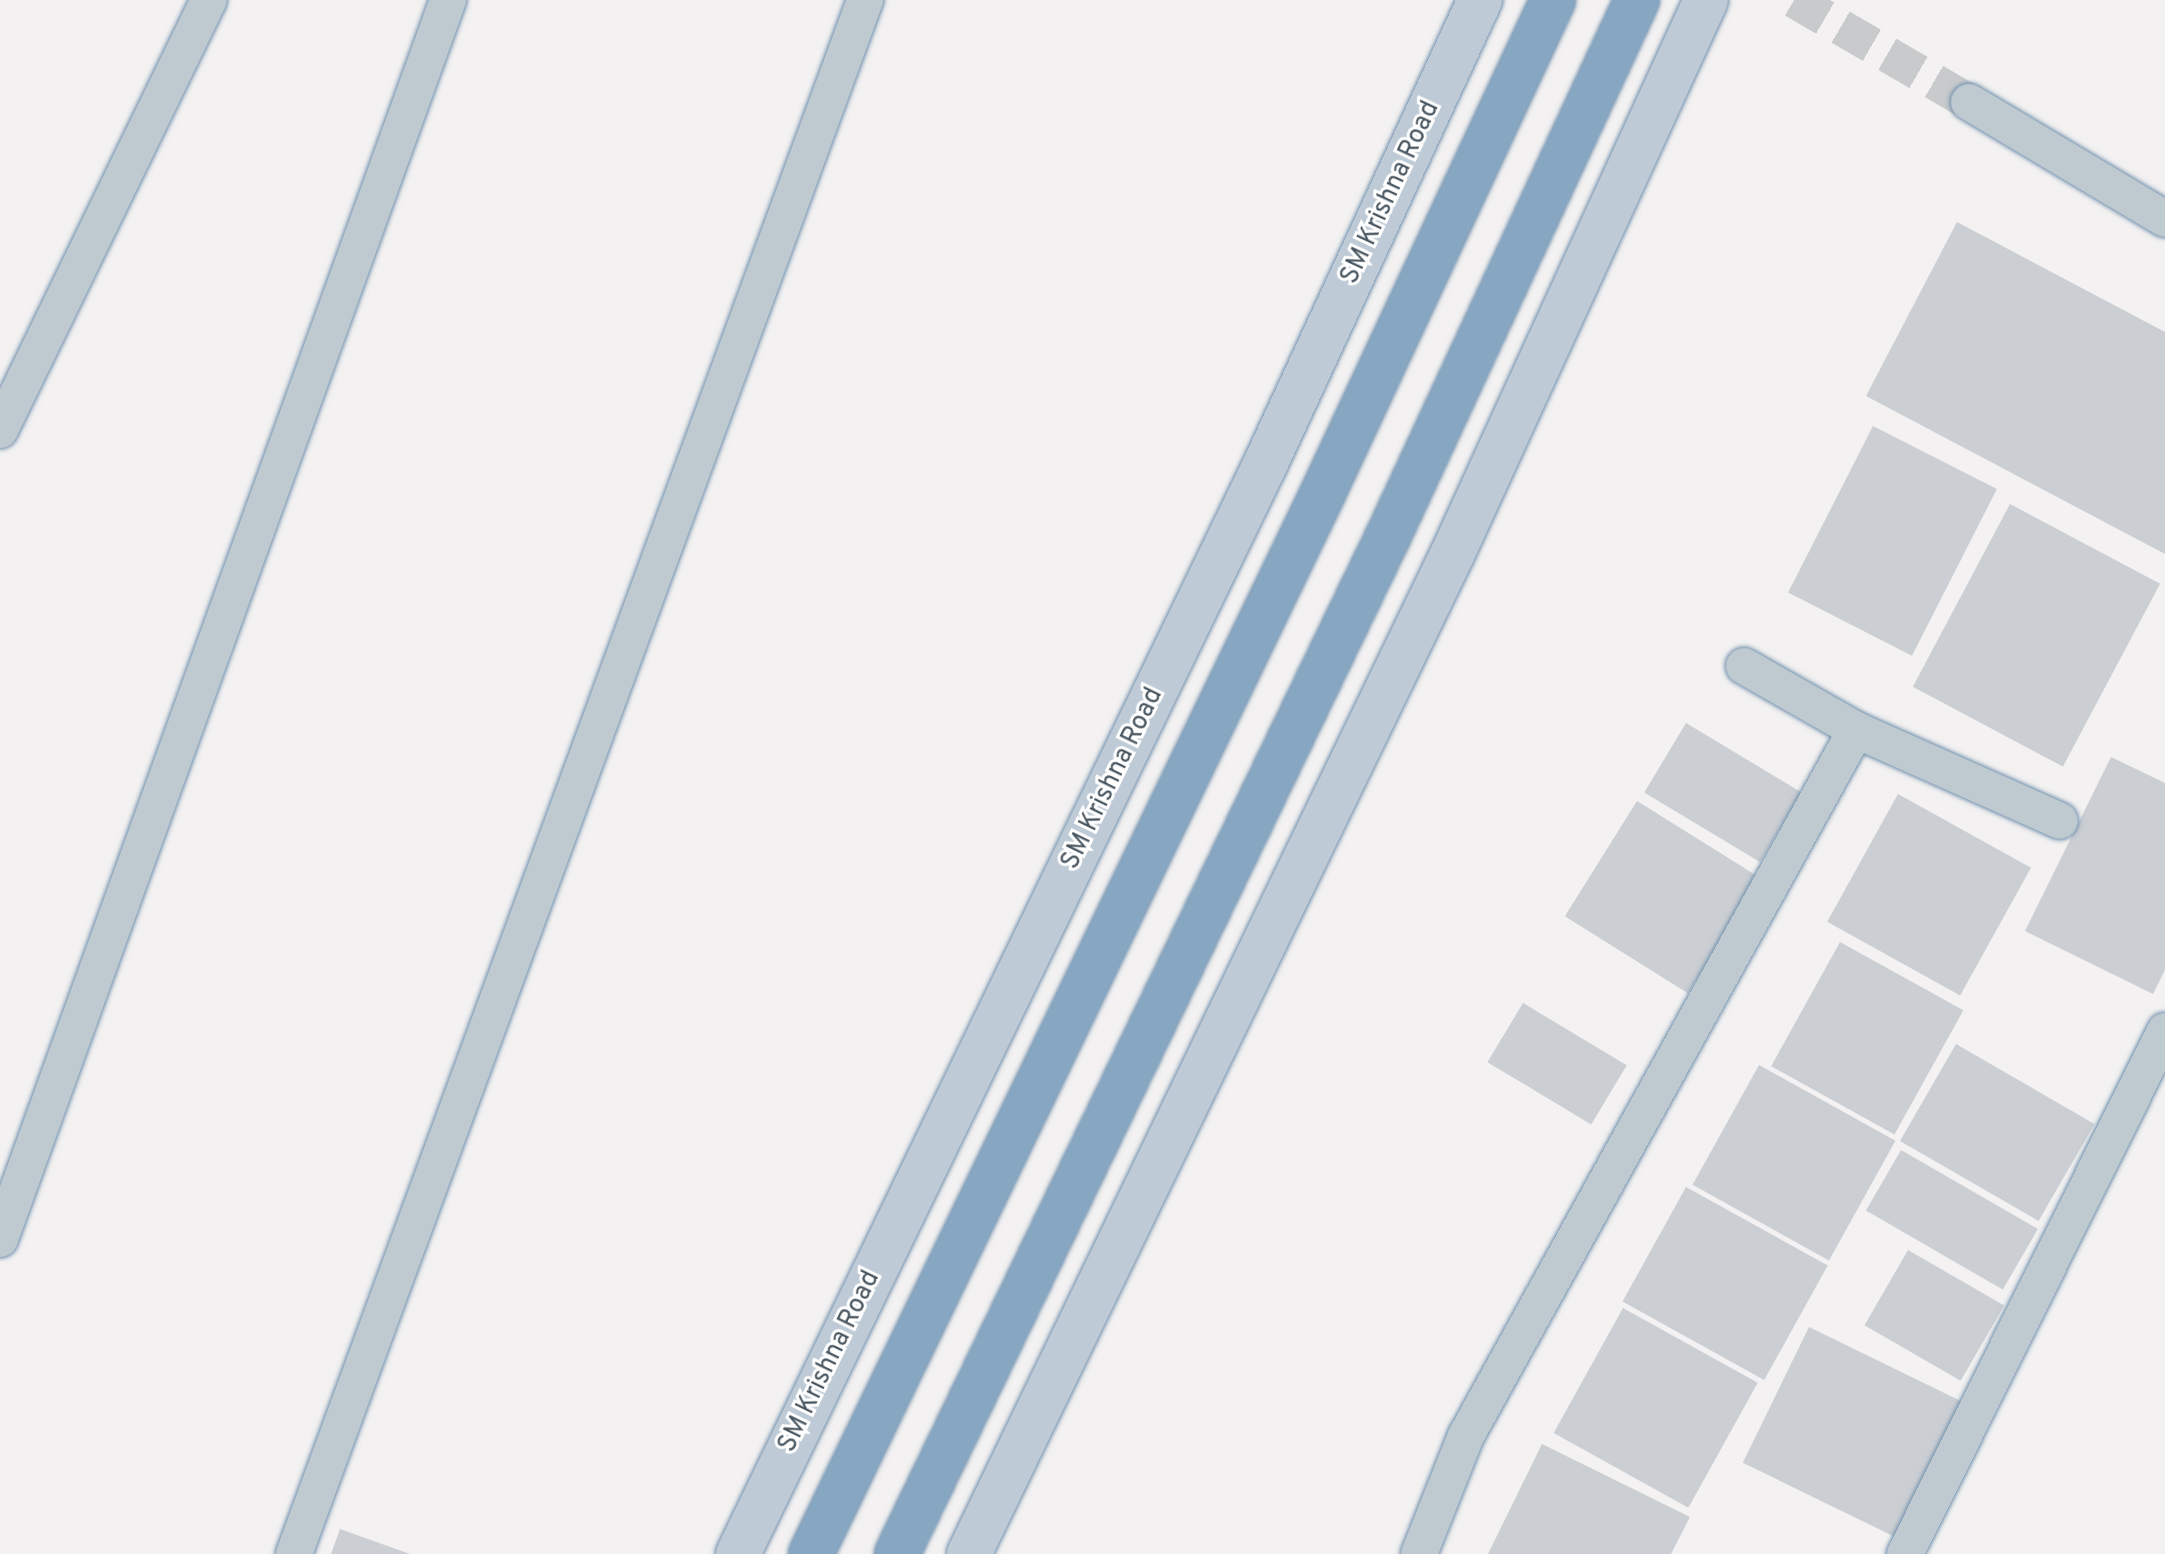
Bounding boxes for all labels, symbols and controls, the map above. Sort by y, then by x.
street label: SM Krishna Road [1335,97,1447,289]
street label: SM Krishna Road [1056,683,1170,875]
street label: SM Krishna Road [773,1266,887,1458]

